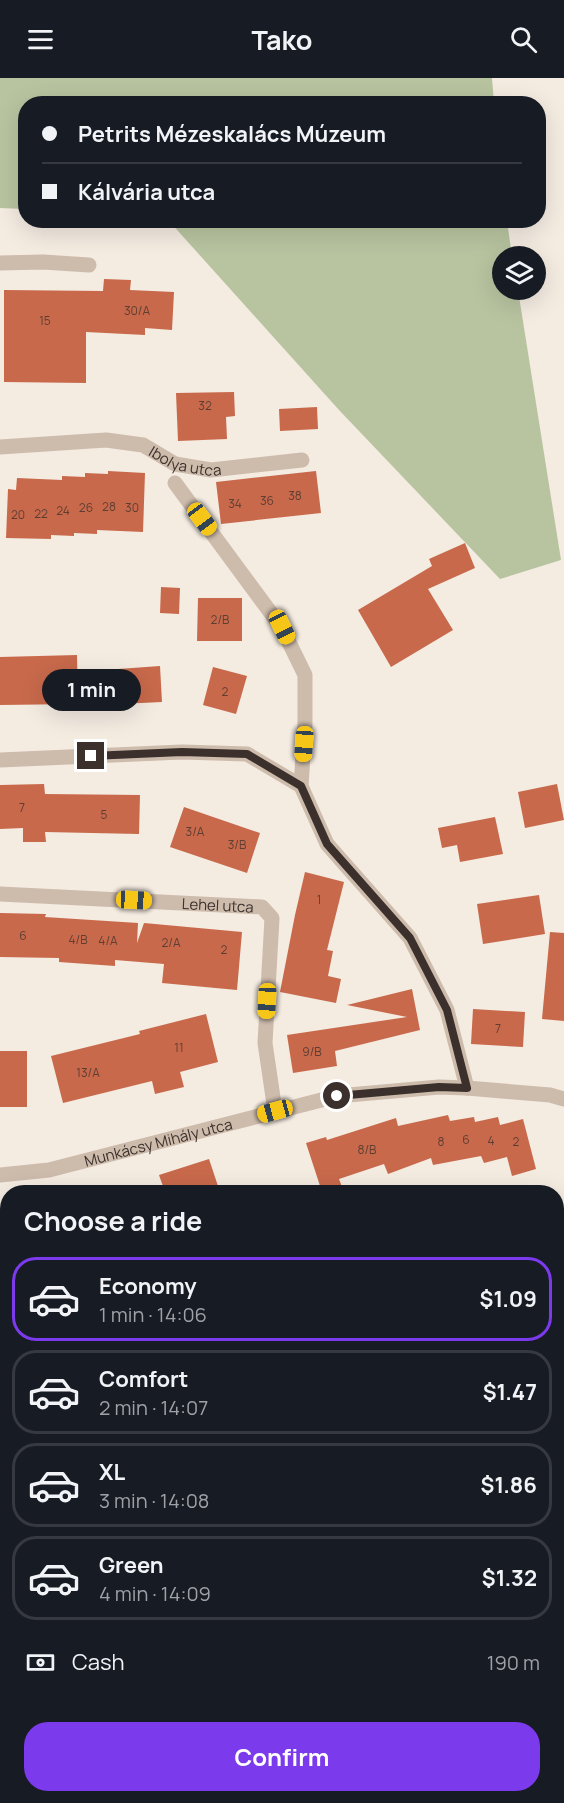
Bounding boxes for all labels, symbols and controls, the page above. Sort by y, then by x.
text: Tako [252,21,312,58]
icon: menu [24,23,57,56]
icon: search [507,23,540,56]
text: Petrits Mézeskalács Múzeum [78,119,386,149]
text: Kálvária utca [78,177,215,207]
map controls [492,246,546,300]
button: layers [492,246,546,300]
house number: 30/A [124,302,150,319]
house number: 15 [39,312,51,329]
house number: 32 [198,397,212,414]
street label: Ibolya utca [145,441,222,481]
house number: 38 [288,487,302,504]
house number: 36 [260,492,274,509]
house number: 34 [228,495,242,512]
house number: 28 [102,498,116,515]
house number: 26 [79,499,93,516]
house number: 30 [125,499,139,516]
car [184,499,220,539]
house number: 24 [56,502,70,519]
house number: 22 [34,505,48,522]
house number: 20 [11,506,25,523]
car [266,607,298,647]
house number: 2/B [211,611,229,628]
callout: 1 min [42,669,140,711]
text: 1 min [67,676,116,703]
house number: 2 [222,683,229,700]
car [294,725,314,763]
route end [77,742,104,769]
house number: 7 [19,799,25,816]
house number: 5 [101,806,108,823]
house number: 3/A [186,823,205,840]
house number: 3/B [228,836,246,853]
car [116,890,152,910]
house number: 1 [317,891,321,908]
street label: Lehel utca [181,893,254,917]
house number: 6 [19,927,27,944]
house number: 4/B [68,931,88,948]
house number: 4/A [98,932,118,949]
house number: 2/A [161,934,181,951]
house number: 2 [221,941,228,958]
car [257,983,277,1019]
house number: 7 [495,1020,501,1037]
house number: 11 [174,1039,184,1056]
house number: 9/B [302,1043,322,1060]
house number: 13/A [76,1064,100,1081]
route start [323,1082,350,1109]
car [255,1098,295,1124]
street label: Munkácsy Mihály utca [82,1113,234,1171]
house number: 6 [462,1131,470,1148]
house number: 4 [487,1132,495,1149]
house number: 8 [438,1133,445,1150]
house number: 2 [513,1133,520,1150]
house number: 8/B [358,1141,376,1158]
text: Choose a ride [24,1202,202,1239]
text: Economy [99,1271,197,1301]
icon: car [27,1272,81,1326]
text: $1.09 [480,1284,537,1314]
text: 1 min · 14:06 [99,1301,207,1328]
text: Comfort [99,1364,188,1394]
icon: car [27,1365,81,1419]
text: $1.47 [483,1377,537,1407]
text: 2 min · 14:07 [99,1394,208,1421]
text: XL [99,1457,125,1487]
icon: car [27,1458,81,1512]
text: $1.86 [481,1470,537,1500]
text: 3 min · 14:08 [99,1487,209,1514]
text: Green [99,1550,164,1580]
icon: car [27,1551,81,1605]
text: $1.32 [482,1563,537,1593]
text: 4 min · 14:09 [99,1580,211,1607]
icon: cash [24,1646,57,1679]
text: Cash [72,1647,125,1677]
text: 190 m [487,1649,540,1676]
button: Confirm [24,1722,540,1791]

